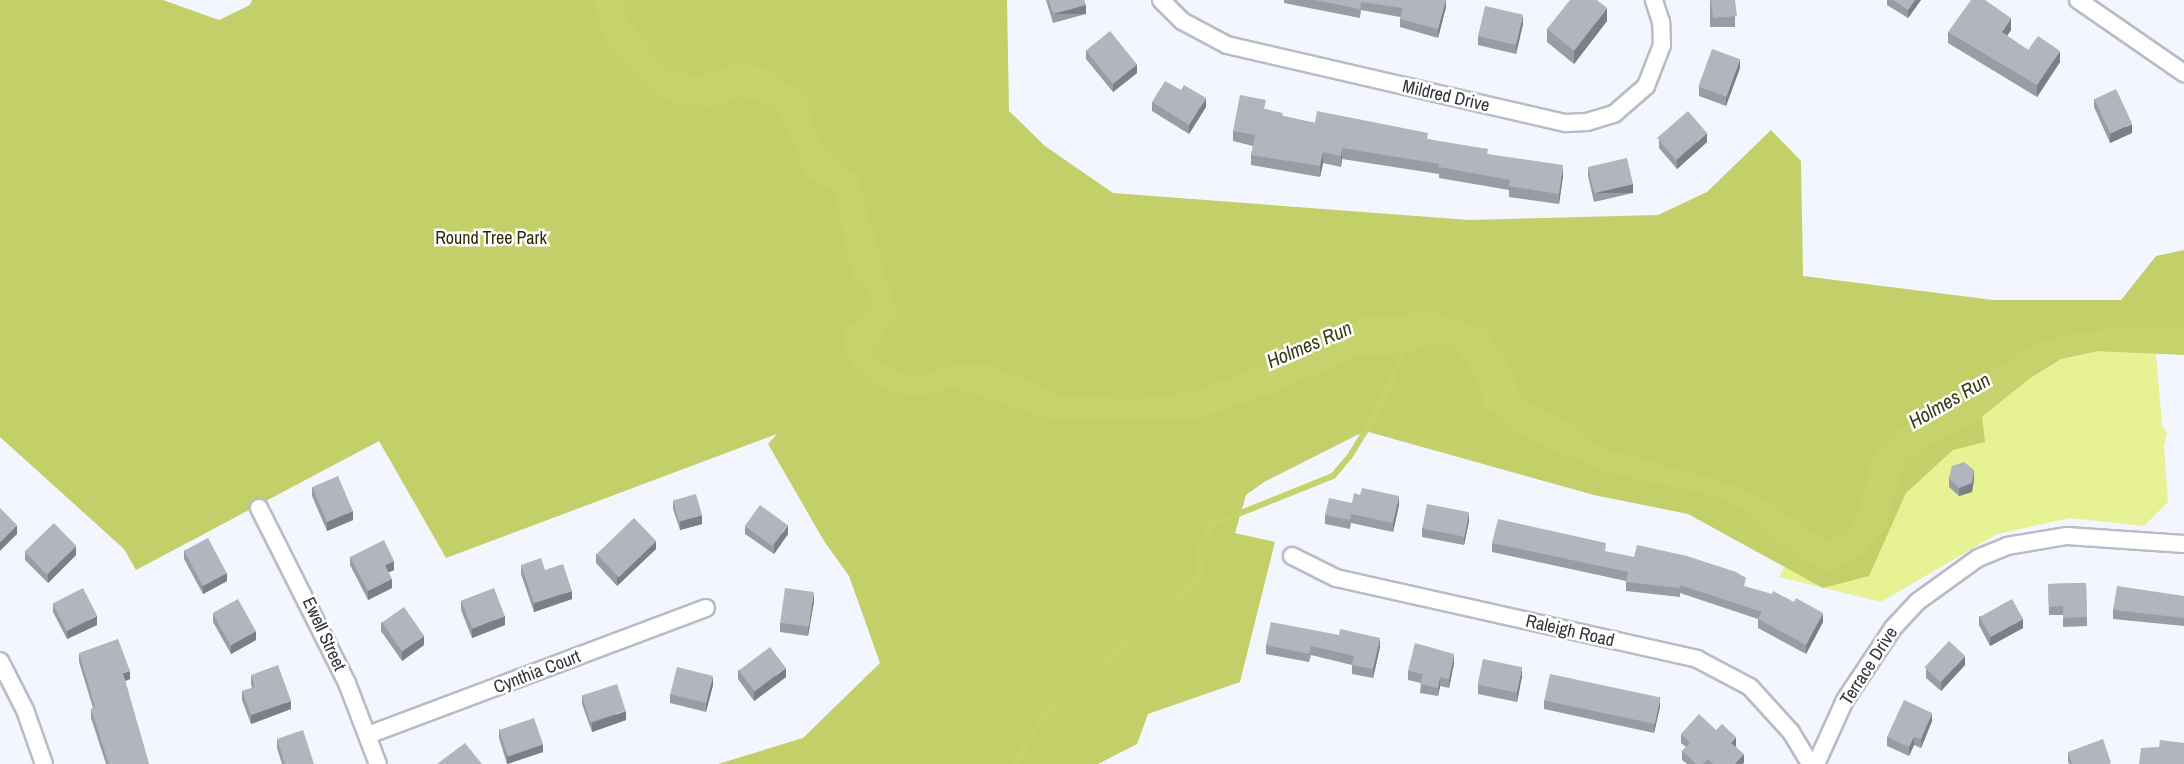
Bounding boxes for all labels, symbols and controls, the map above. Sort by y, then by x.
street label: Mildred Drive [1400,76,1492,116]
park label: Round Tree Park [435,227,547,249]
water label: Holmes Run [1263,315,1355,373]
water label: Holmes Run [1904,367,1994,433]
street label: Ewell Street [298,594,350,674]
street label: Raleigh Road [1524,610,1616,652]
street label: Terrace Drive [1836,623,1902,709]
street label: Cynthia Court [491,646,583,698]

